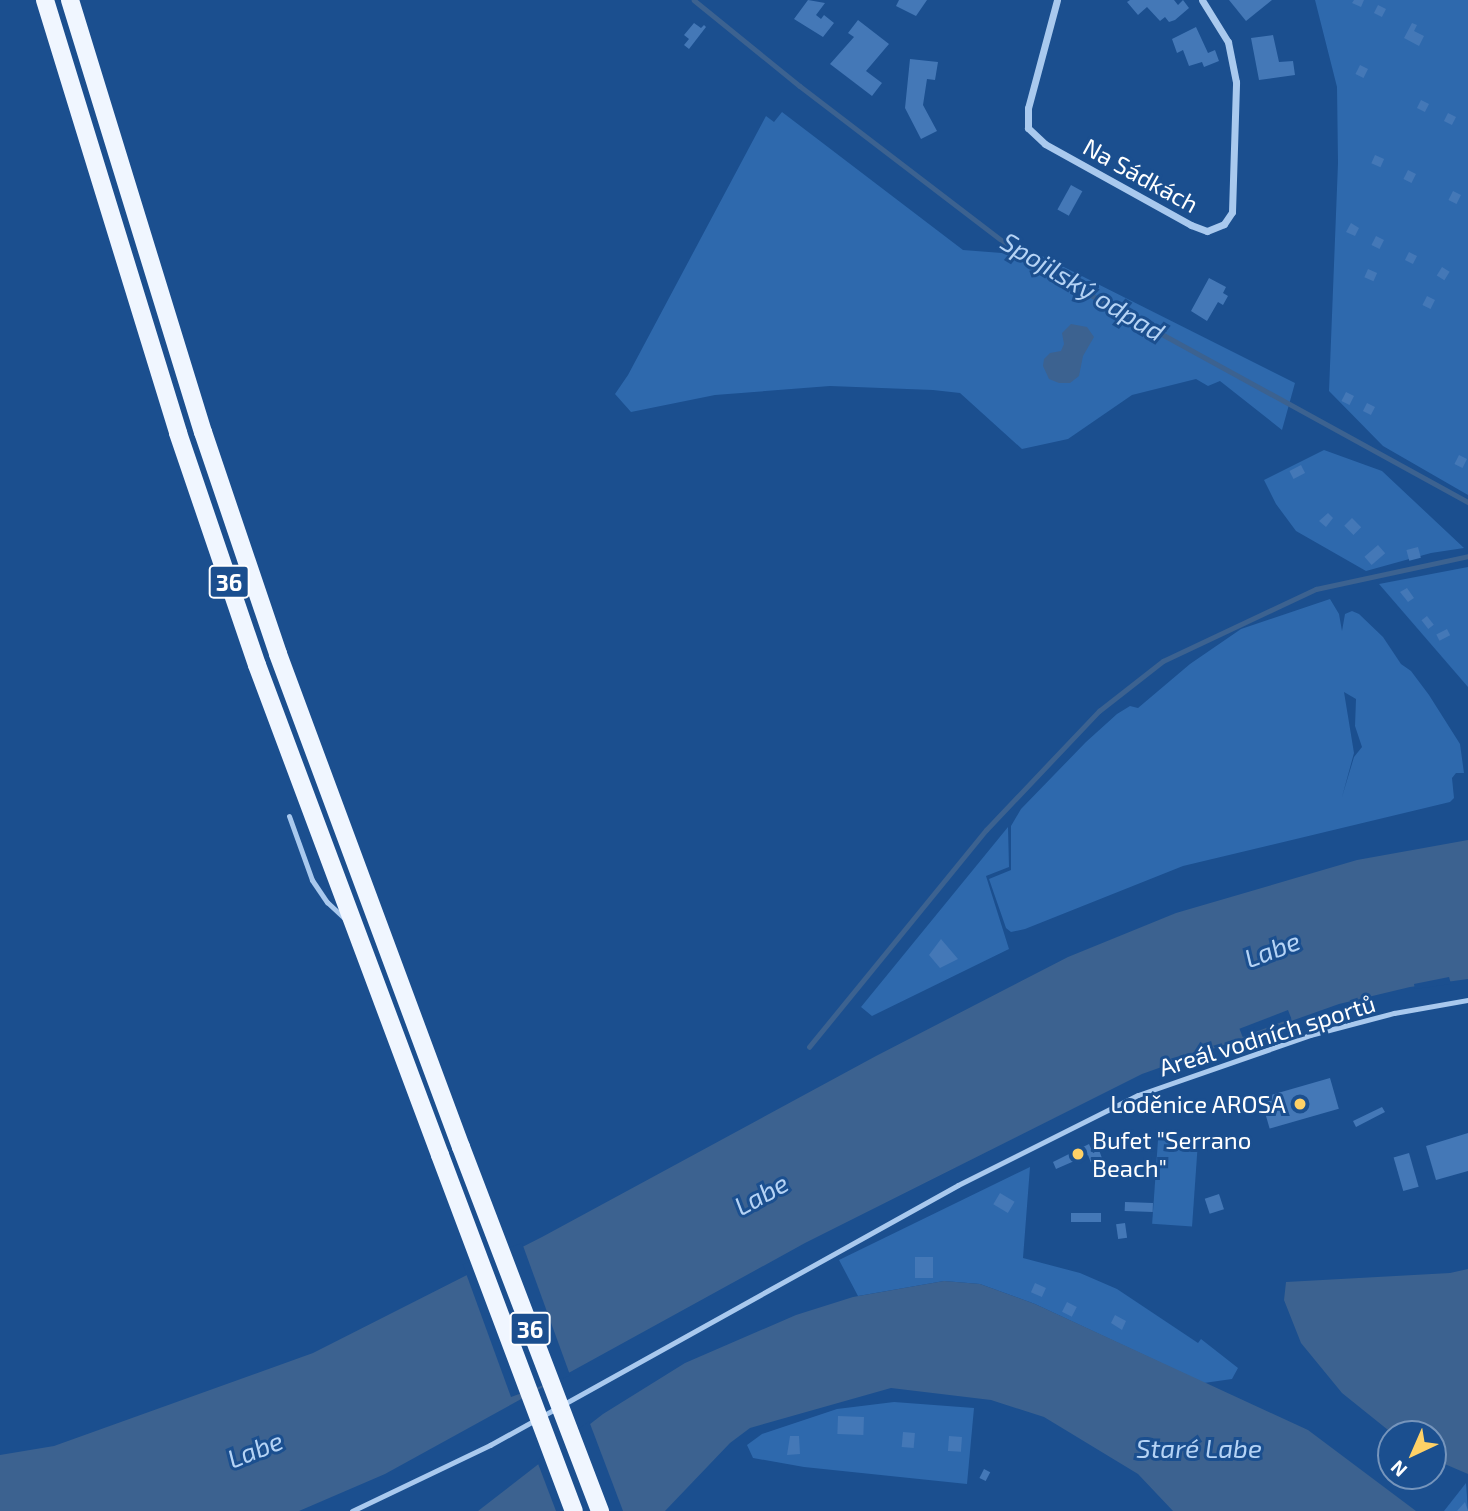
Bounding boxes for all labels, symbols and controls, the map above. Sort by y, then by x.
street label: Na Sádkách [1079,132,1203,218]
water label: Spojilský odpad [996,225,1170,347]
road number: 36 [208,562,250,602]
water label: Labe [1240,924,1304,974]
street label: Areál vodních sportů [1155,988,1379,1082]
place label: Loděnice AROSA [1110,1090,1286,1118]
marker: Loděnice AROSA [1292,1096,1308,1112]
place label: Bufet "Serrano Beach" [1092,1126,1252,1182]
marker: Bufet "Serrano Beach" [1070,1146,1086,1162]
water label: Labe [729,1167,793,1221]
road number: 36 [509,1310,551,1348]
north arrow [1377,1420,1447,1490]
water label: Labe [223,1424,287,1474]
water label: Staré Labe [1136,1432,1262,1464]
text: N [1386,1456,1411,1482]

